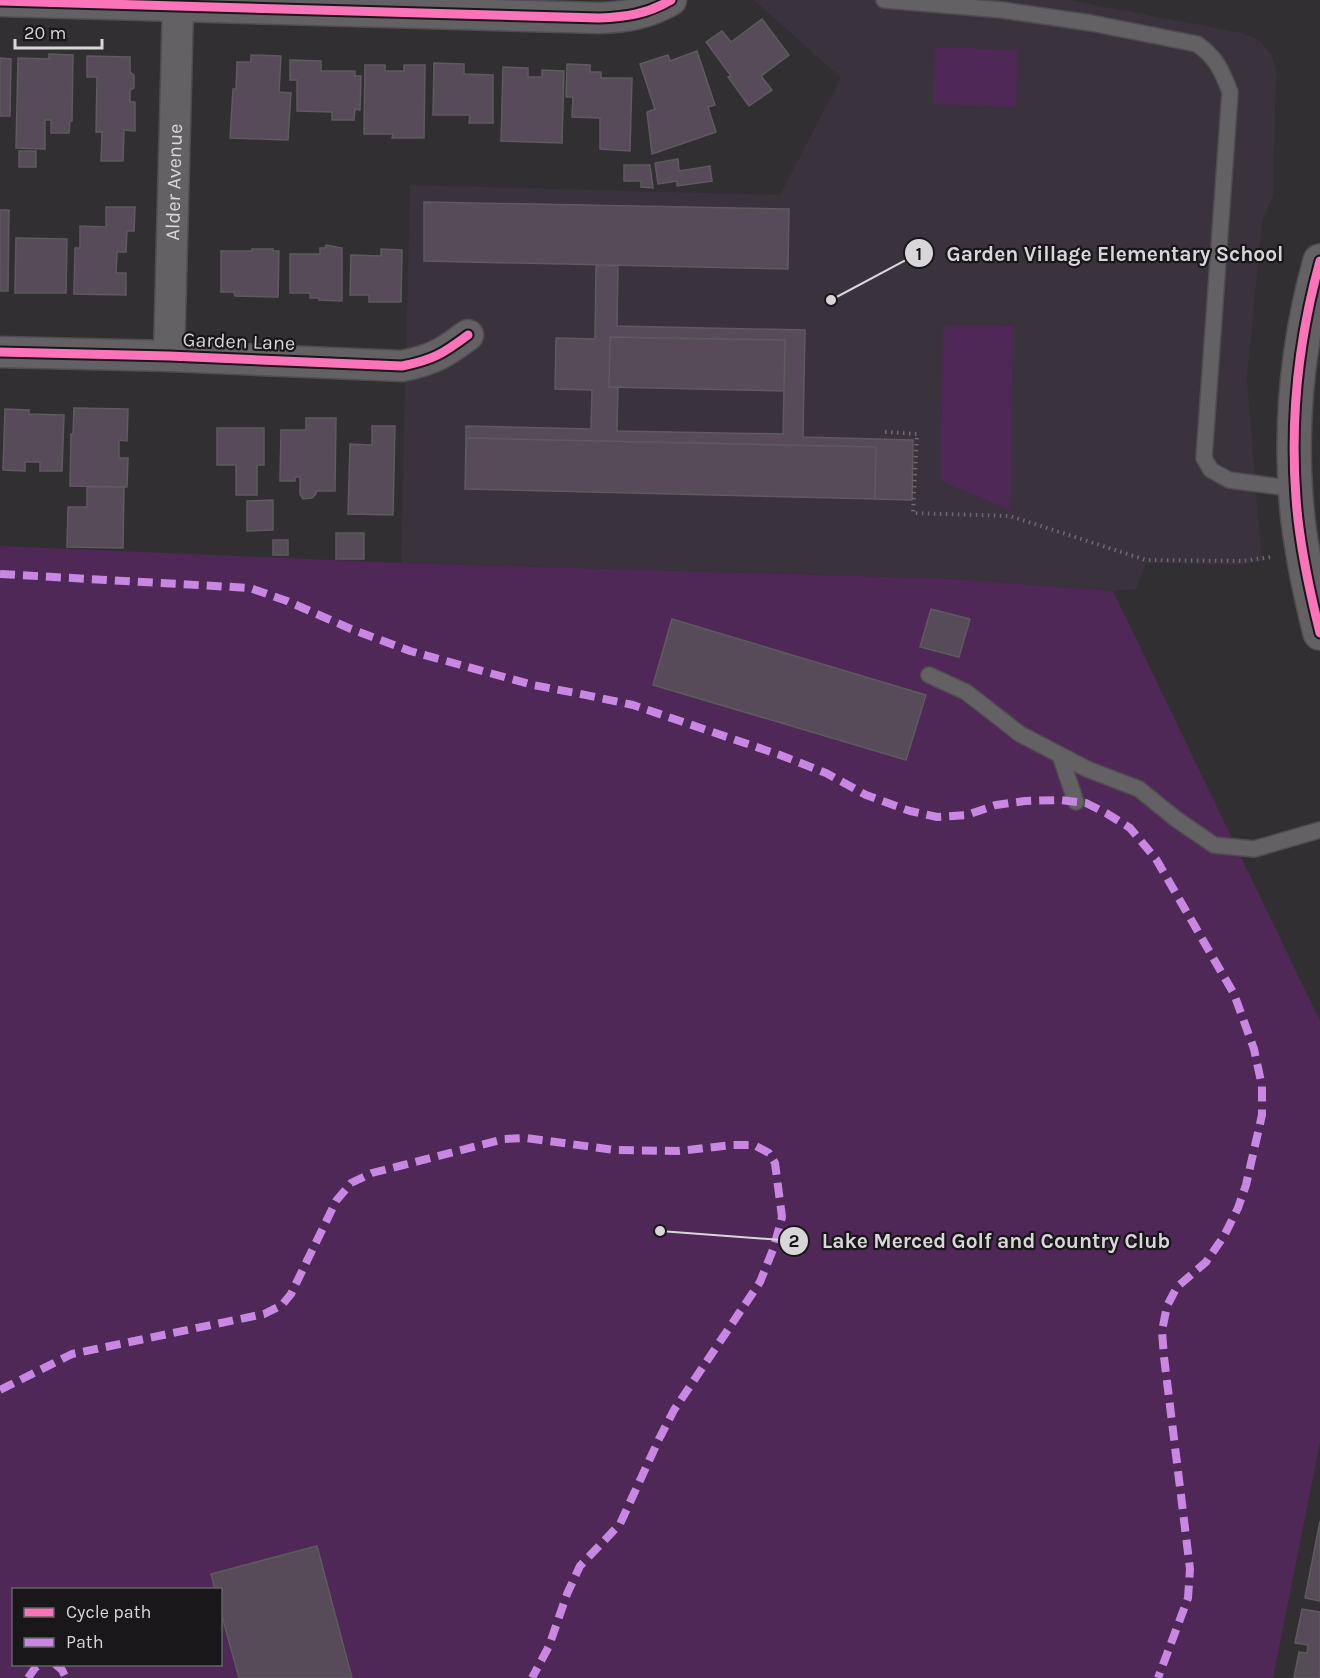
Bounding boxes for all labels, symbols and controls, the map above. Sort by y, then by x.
scale bar [15,12,102,50]
text: 20 m [24,22,66,44]
street label: Alder Avenue [161,123,187,241]
callout: Garden Village Elementary School [904,234,1295,273]
text: Garden Village Elementary School [947,242,1283,266]
text: 1 [916,243,922,265]
street label: Garden Lane [182,328,296,355]
callout: Lake Merced Golf and Country Club [779,1221,1182,1260]
text: Lake Merced Golf and Country Club [822,1229,1170,1253]
text: 2 [789,1230,799,1252]
legend [12,1588,222,1666]
text: Cycle path [66,1601,151,1623]
text: Path [66,1631,104,1653]

